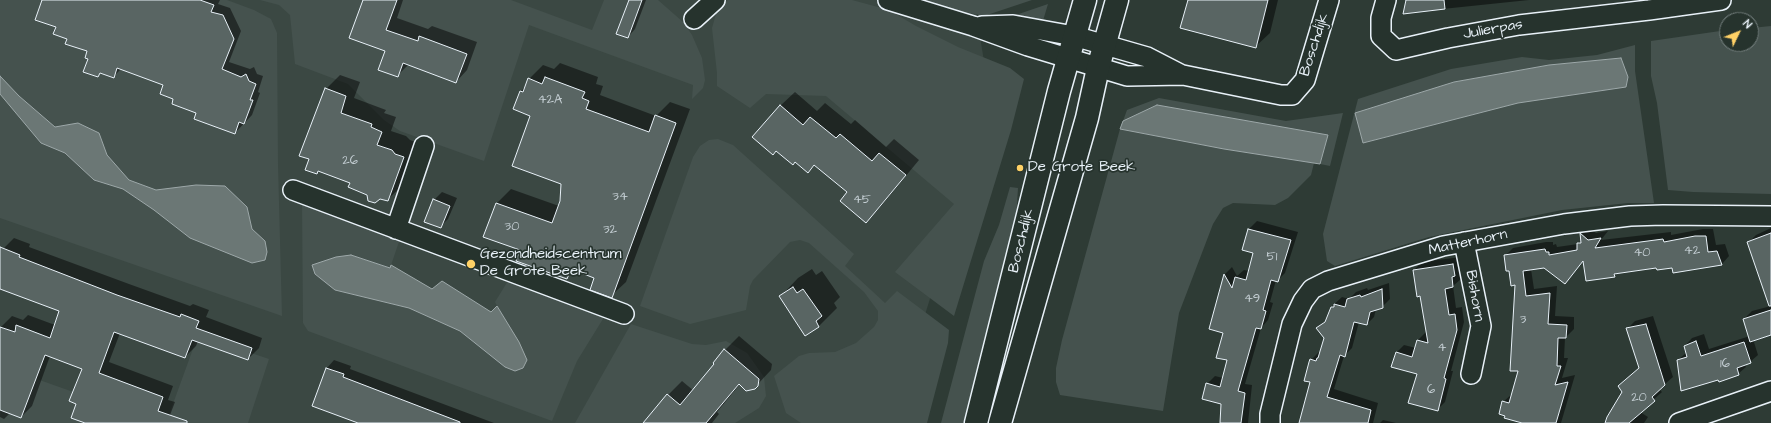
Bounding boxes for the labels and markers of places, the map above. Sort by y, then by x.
place label: De Grote Beek [1028,159,1135,177]
marker: De Grote Beek [1015,163,1025,173]
place label: Gezondheidscentrum De Grote Beek [480,246,621,281]
marker: Gezondheidscentrum De Grote Beek [465,258,477,270]

